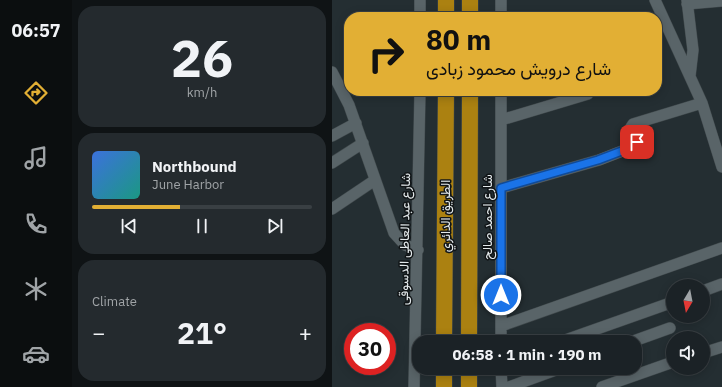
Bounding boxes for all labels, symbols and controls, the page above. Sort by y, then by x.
text: 06:57 [11,19,61,42]
text: 80 m [426,21,491,58]
text: 26 [171,24,233,91]
icon: right [360,28,412,80]
text: شارع درويش محمود زبادى [426,57,611,80]
icon: directions [22,79,50,107]
text: km/h [187,84,217,101]
pin [620,125,654,159]
icon: arrive [626,131,648,153]
icon: music [22,144,50,172]
text: Northbound [152,157,237,176]
street label: شارع عبد العاطى الدسوقى [395,173,415,305]
street label: شارع احمد صالح [479,174,497,260]
text: June Harbor [152,176,224,193]
street label: الطريق الدائري [437,180,456,252]
icon: phone [22,210,50,238]
icon: previous [118,215,140,237]
icon: pause [191,215,213,237]
icon: next [264,215,286,237]
position arrow [480,274,522,316]
icon: climate [22,275,50,303]
north arrow [666,279,710,323]
map controls [666,279,710,375]
text: Climate [92,293,137,310]
text: 21° [177,313,227,352]
text: − [92,318,105,347]
text: + [299,318,312,347]
speed limit sign: 30 [344,323,396,375]
button: sound [666,331,710,375]
icon: car [22,340,50,368]
text: 06:58 · 1 min · 190 m [453,345,601,364]

